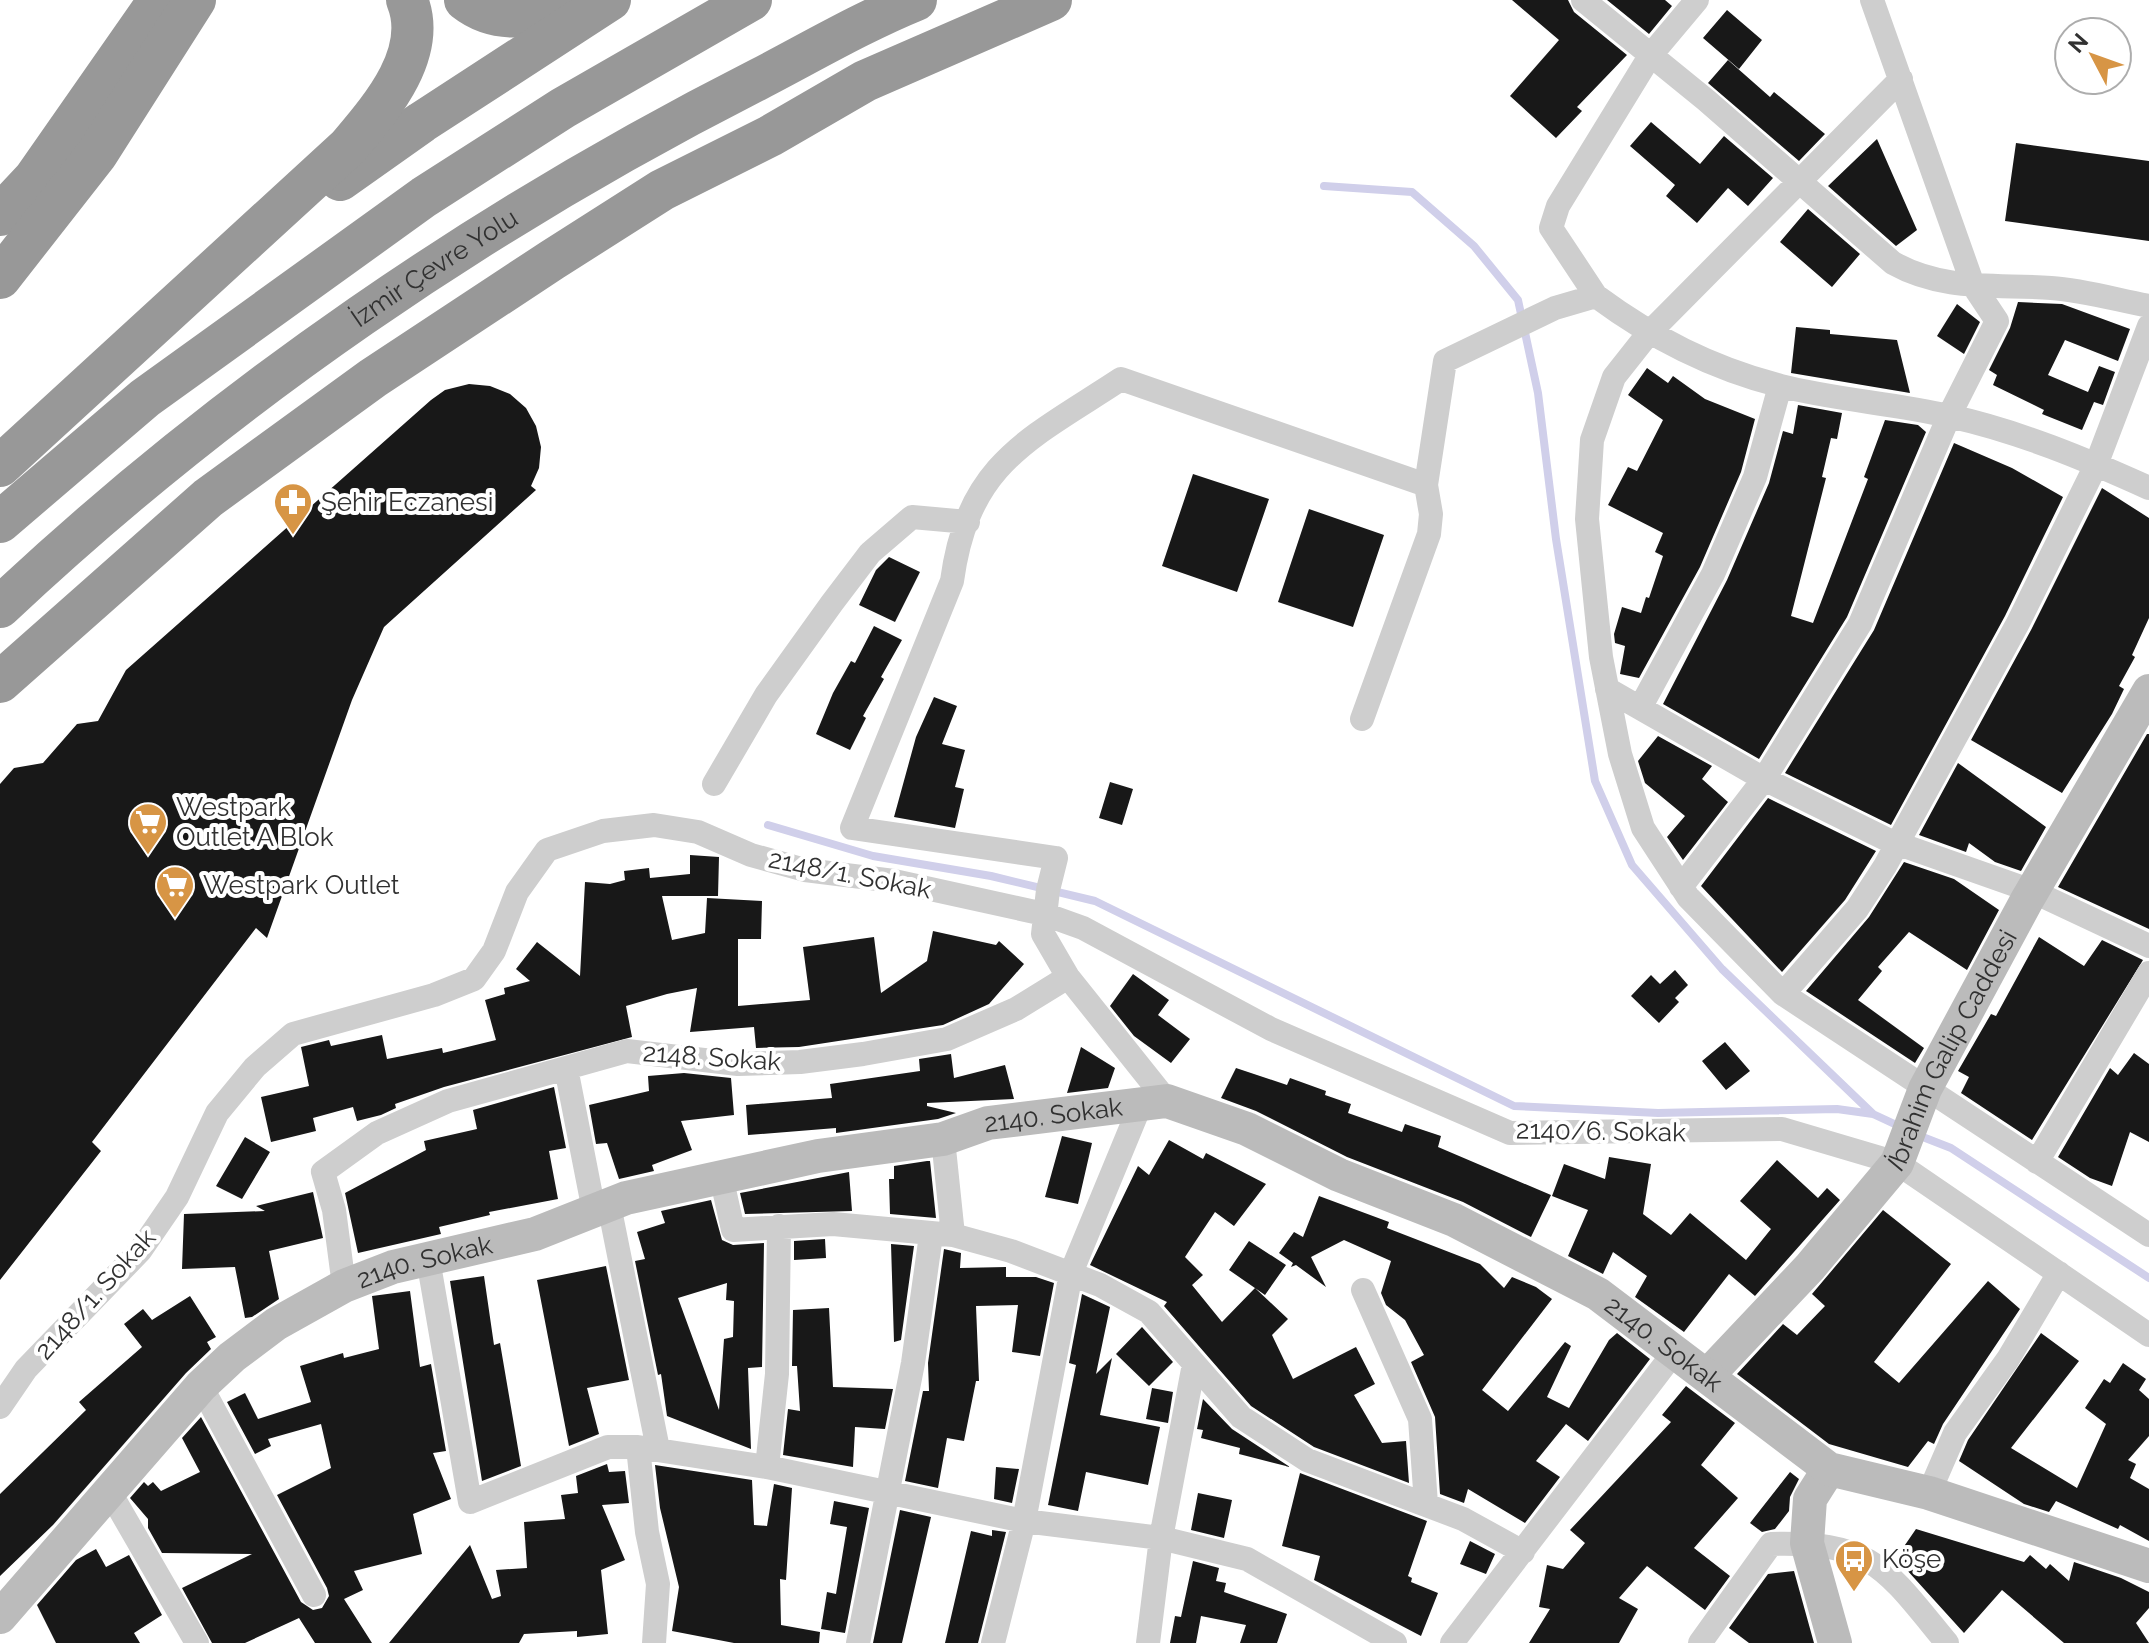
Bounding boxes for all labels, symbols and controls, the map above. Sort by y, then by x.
north arrow [2053,16,2133,96]
text: N [2063,28,2093,58]
street label: İzmir Çevre Yolu [345,202,523,333]
pharmacy icon: Şehir Eczanesi [272,481,314,536]
place label: Şehir Eczanesi [321,487,493,517]
place label: Westpark Outlet A Blok [176,792,334,852]
supermarket icon: Westpark Outlet A Blok [127,801,169,856]
street label: 2148/1. Sokak [766,844,934,905]
supermarket icon: Westpark Outlet [154,864,196,919]
place label: Westpark Outlet [203,870,400,900]
street label: İbrahim Galip Caddesi [1882,925,2023,1177]
street label: 2148. Sokak [642,1037,782,1077]
street label: 2140. Sokak [982,1092,1125,1138]
street label: 2140/6. Sokak [1516,1115,1686,1147]
street label: 2148/1. Sokak [29,1222,162,1365]
street label: 2140. Sokak [352,1229,496,1295]
street label: 2140. Sokak [1599,1290,1728,1398]
bus stop icon: Köşe [1833,1538,1875,1593]
place label: Köşe [1882,1544,1941,1574]

